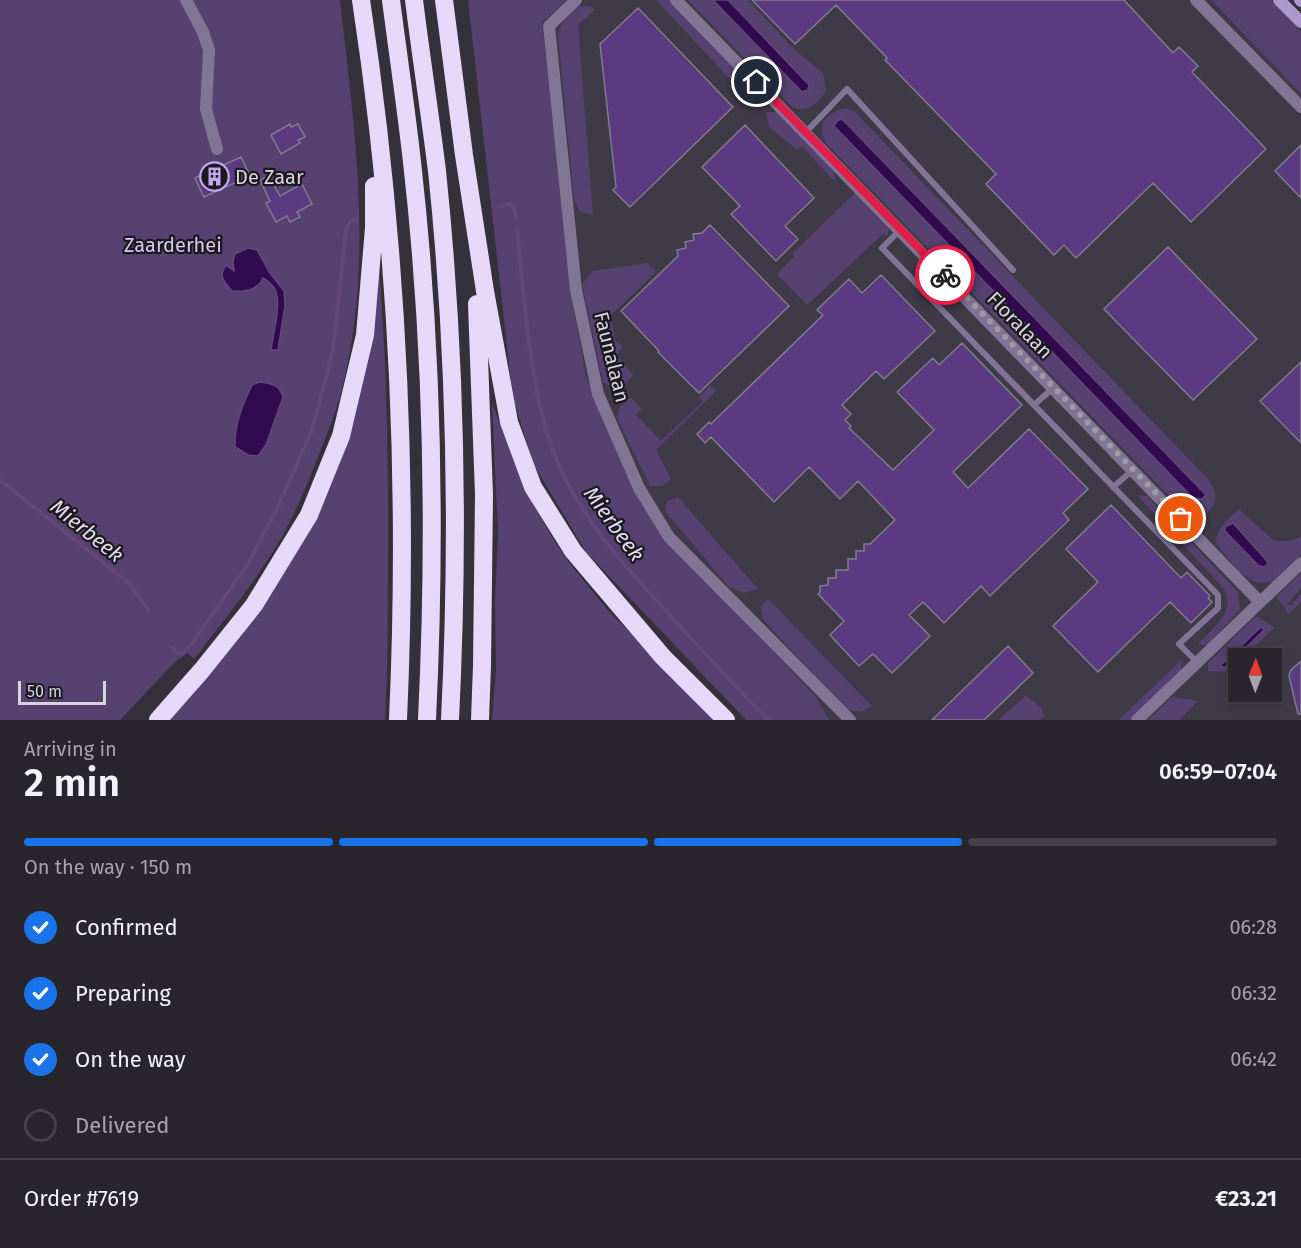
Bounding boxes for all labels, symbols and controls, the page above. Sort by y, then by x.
pin [731,56,782,107]
icon: home [740,65,773,98]
building icon: De Zaar [198,161,230,193]
place label: De Zaar [235,165,304,189]
park label: Zaarderhei [124,233,222,257]
courier [915,245,975,305]
icon: bike [929,259,962,292]
street label: Floralaan [982,286,1058,364]
street label: Faunalaan [589,309,635,405]
water label: Mierbeek [578,482,650,566]
pin [1155,493,1206,544]
water label: Mierbeek [45,494,129,568]
icon: bag [1164,502,1197,535]
north arrow [1228,648,1282,702]
map controls [1228,648,1282,702]
scale bar [18,678,106,706]
text: 50 m [27,682,62,701]
text: Arriving in [24,737,117,761]
text: 06:59–07:04 [1159,758,1277,785]
text: 2 min [24,760,120,806]
text: On the way · 150 m [24,855,192,879]
icon: check [24,911,57,944]
text: Confirmed [75,914,178,941]
text: 06:28 [1229,915,1277,939]
icon: check [24,977,57,1010]
text: Preparing [75,980,171,1007]
text: 06:32 [1231,981,1277,1005]
icon: check [24,1043,57,1076]
text: On the way [75,1046,186,1073]
text: 06:42 [1230,1047,1277,1071]
text: Delivered [75,1112,170,1139]
text: Order #7619 [24,1185,139,1212]
text: €23.21 [1215,1185,1277,1212]

